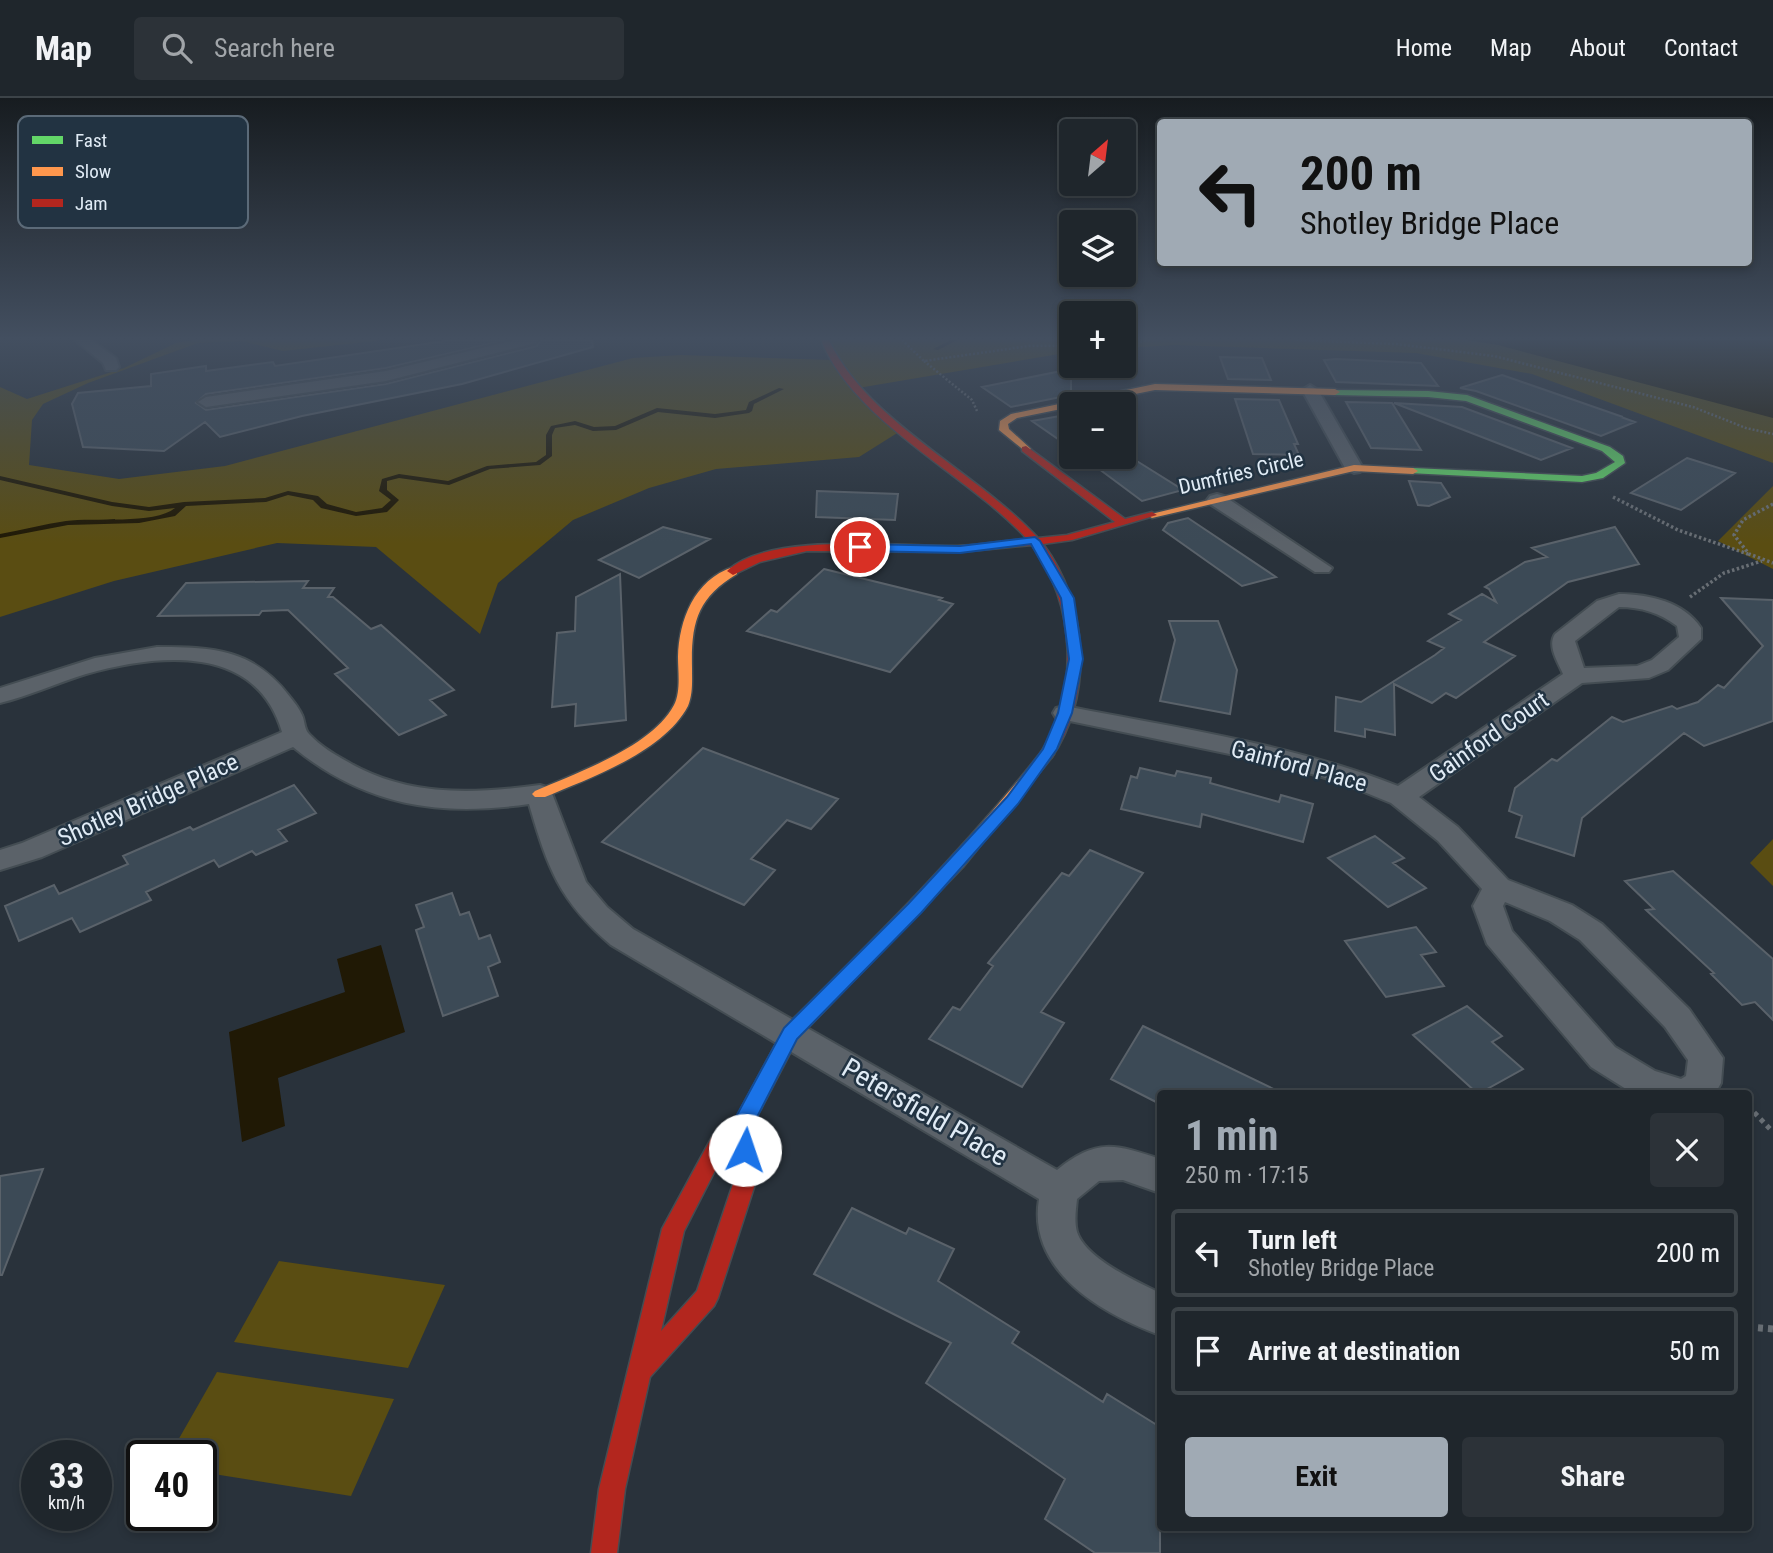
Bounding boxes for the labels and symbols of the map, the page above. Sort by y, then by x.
legend [18,116,248,228]
north arrow [1059,119,1136,196]
text: Fast [75,129,107,152]
text: Slow [75,160,111,183]
text: Jam [75,192,108,215]
street label: Dumfries Circle [1176,447,1306,499]
pin [830,517,890,577]
street label: Gainford Court [1424,686,1554,788]
street label: Gainford Place [1228,734,1370,798]
street label: Shotley Bridge Place [54,748,242,852]
street label: Petersfield Place [836,1051,1014,1173]
position arrow [708,1113,782,1187]
speed limit sign: 40 [126,1440,217,1531]

